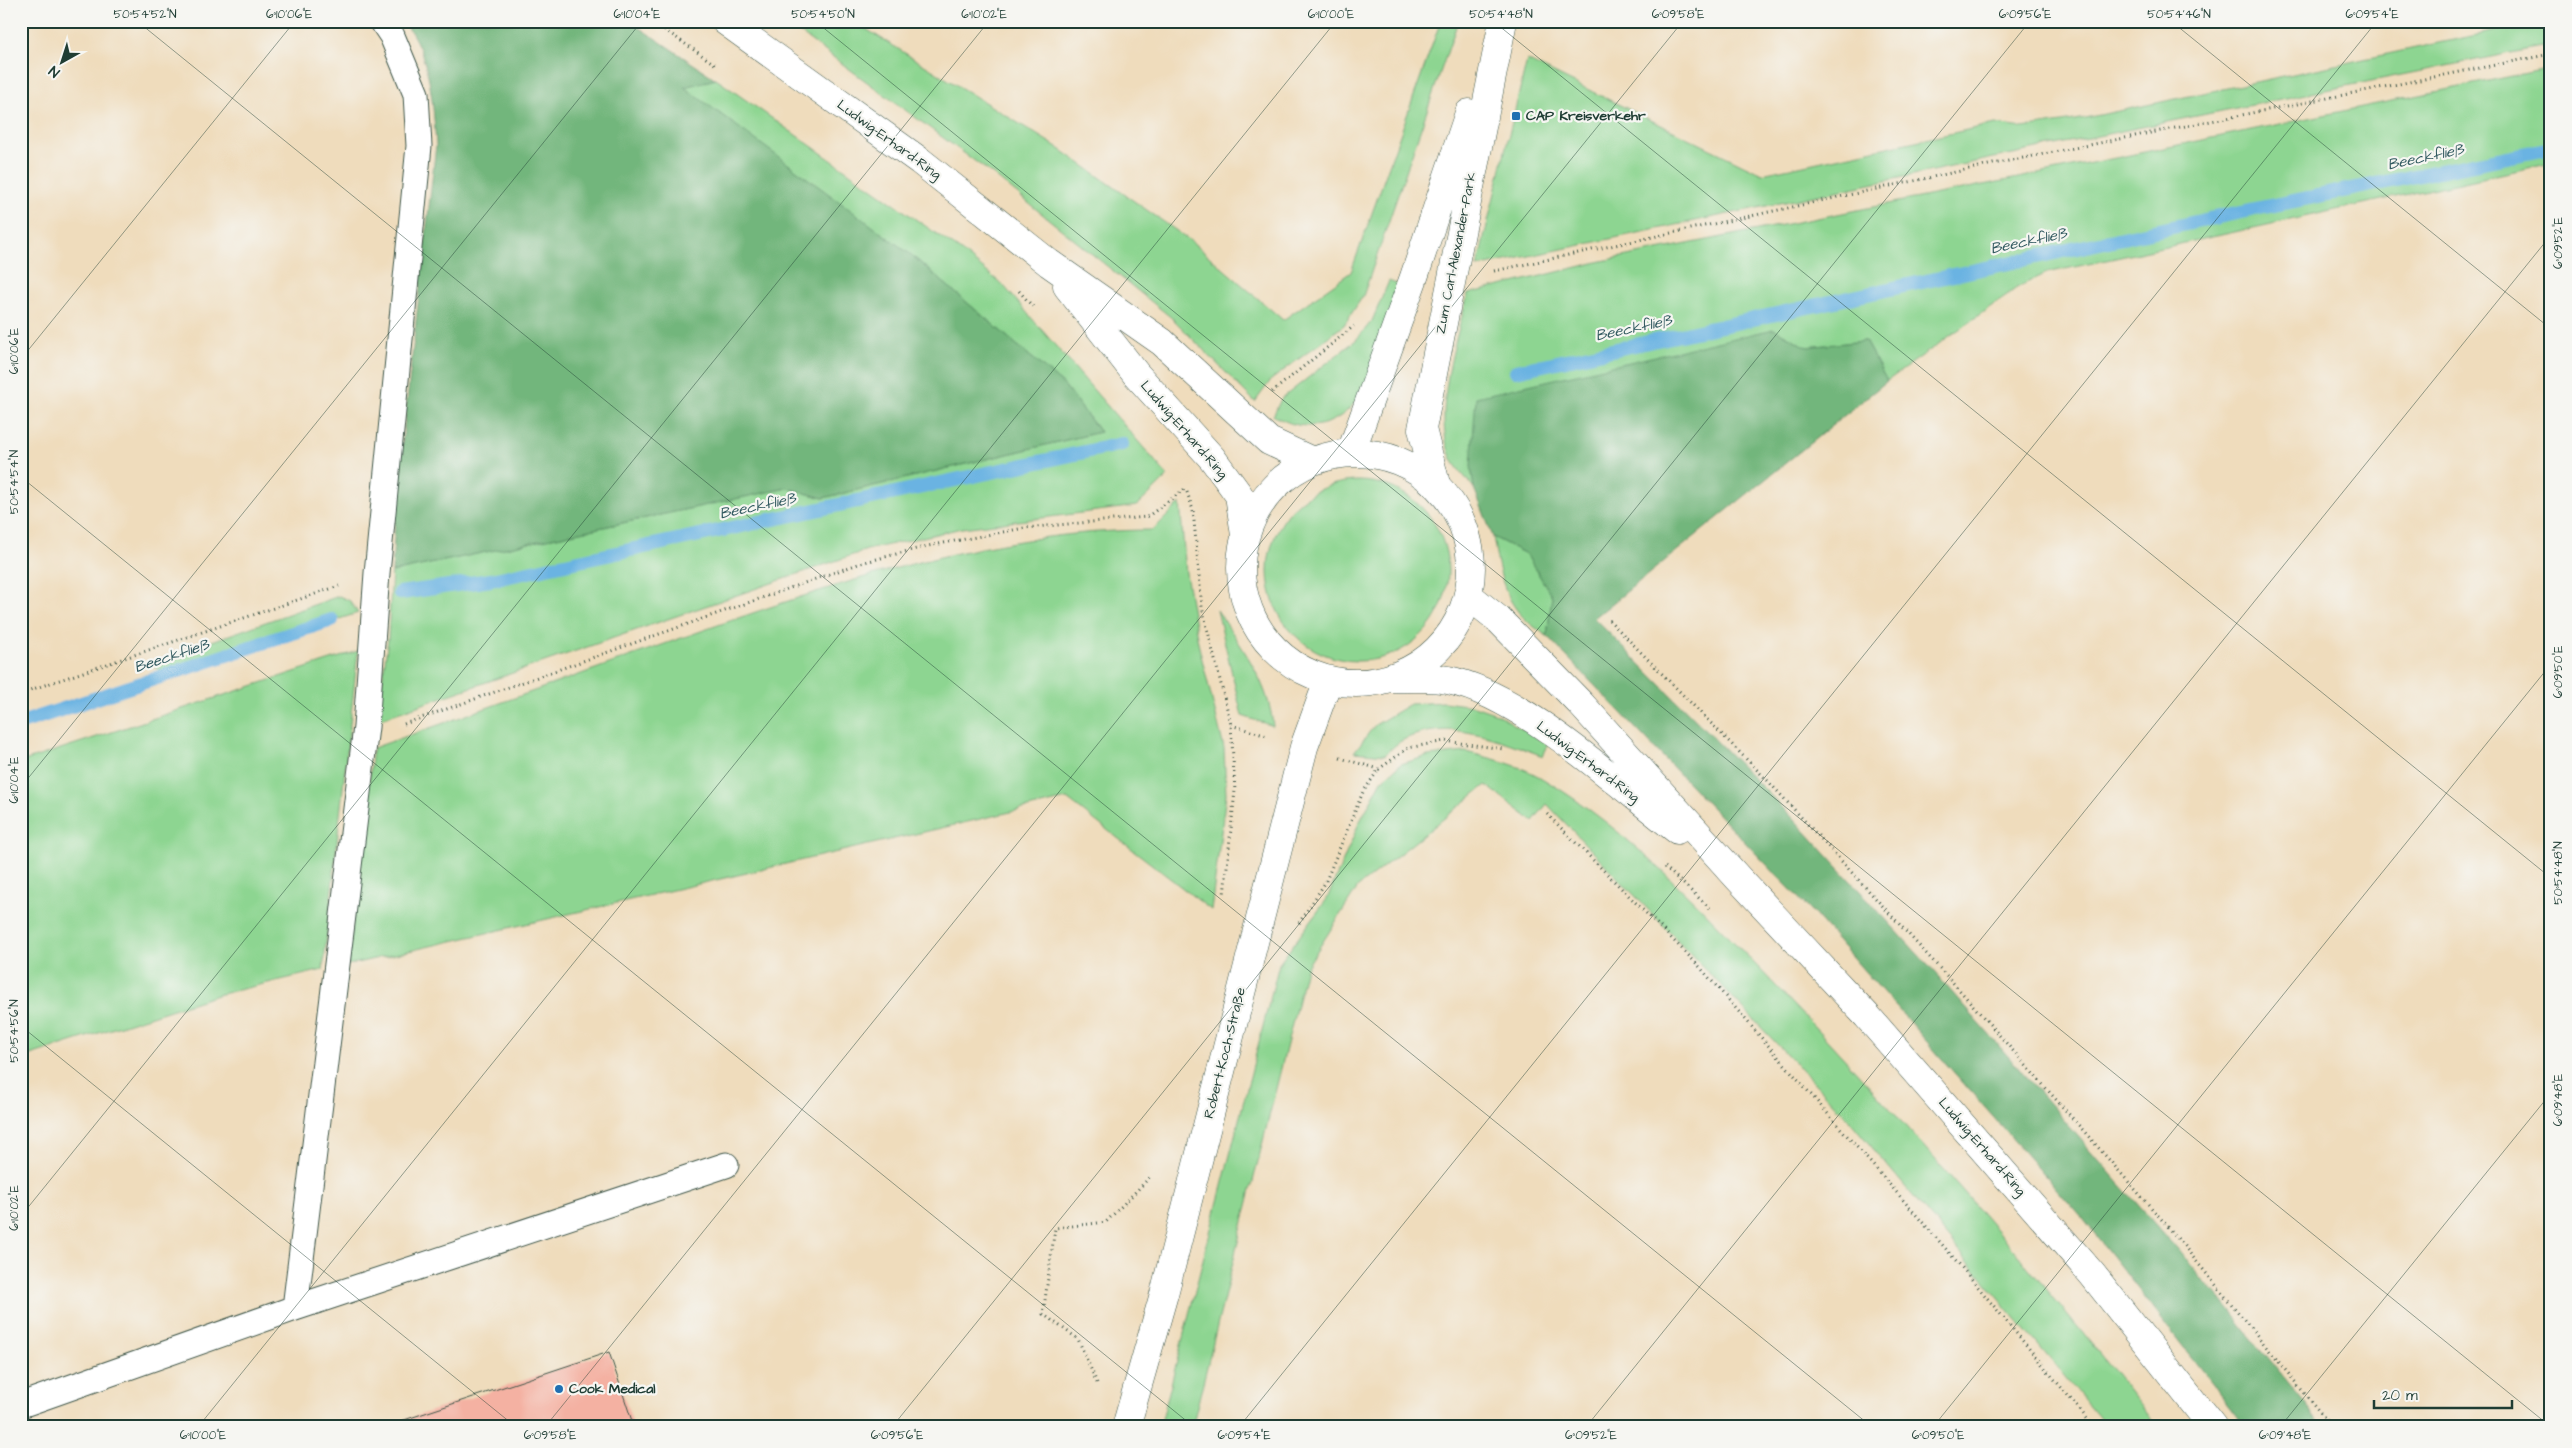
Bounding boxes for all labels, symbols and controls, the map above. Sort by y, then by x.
text: 50°54'52"N [113,6,177,23]
text: 6°10'06"E [266,6,312,23]
text: 6°10'04"E [614,6,660,23]
text: 50°54'50"N [791,6,855,23]
text: 6°10'02"E [961,6,1007,23]
text: 6°10'00"E [1308,6,1354,23]
text: 50°54'48"N [1469,6,1533,23]
text: 6°09'58"E [1652,6,1704,23]
text: 6°09'56"E [1999,6,2051,23]
text: 50°54'46"N [2147,6,2211,23]
text: 6°09'54"E [2345,6,2399,23]
north arrow [38,38,88,88]
text: N [45,61,64,82]
street label: Ludwig-Erhard-Ring [833,95,945,185]
place label: CAP Kreisverkehr [1526,106,1646,126]
marker: CAP Kreisverkehr [1510,110,1522,122]
water label: Beeckfließ [2386,139,2467,175]
street label: Zum Carl-Alexander-Park [1430,170,1482,336]
text: 6°09'52"E [2550,217,2567,269]
water label: Beeckfließ [1989,223,2070,259]
water label: Beeckfließ [1594,310,1675,346]
text: 6°10'06"E [6,328,23,374]
street label: Ludwig-Erhard-Ring [1136,376,1232,484]
text: 50°54'54"N [6,449,23,514]
water label: Beeckfließ [718,488,799,524]
water label: Beeckfließ [132,634,213,678]
text: 6°09'50"E [2550,646,2567,698]
street label: Ludwig-Erhard-Ring [1532,717,1644,807]
text: 6°10'04"E [6,757,23,803]
text: 50°54'48"N [2550,841,2567,905]
street label: Robert-Koch-Straße [1199,985,1251,1121]
text: 50°54'56"N [6,999,23,1063]
text: 6°09'48"E [2550,1074,2567,1126]
street label: Ludwig-Erhard-Ring [1934,1093,2030,1201]
text: 6°10'02"E [6,1185,23,1231]
scale bar [2374,1378,2512,1410]
place label: Cook Medical [569,1379,656,1399]
marker: Cook Medical [553,1383,565,1395]
text: 20 m [2382,1385,2418,1406]
text: 6°10'00"E [180,1427,226,1444]
text: 6°09'58"E [524,1427,576,1444]
text: 6°09'56"E [871,1427,923,1444]
text: 6°09'54"E [1217,1427,1271,1444]
text: 6°09'52"E [1565,1427,1617,1444]
text: 6°09'50"E [1912,1427,1964,1444]
text: 6°09'48"E [2259,1427,2311,1444]

